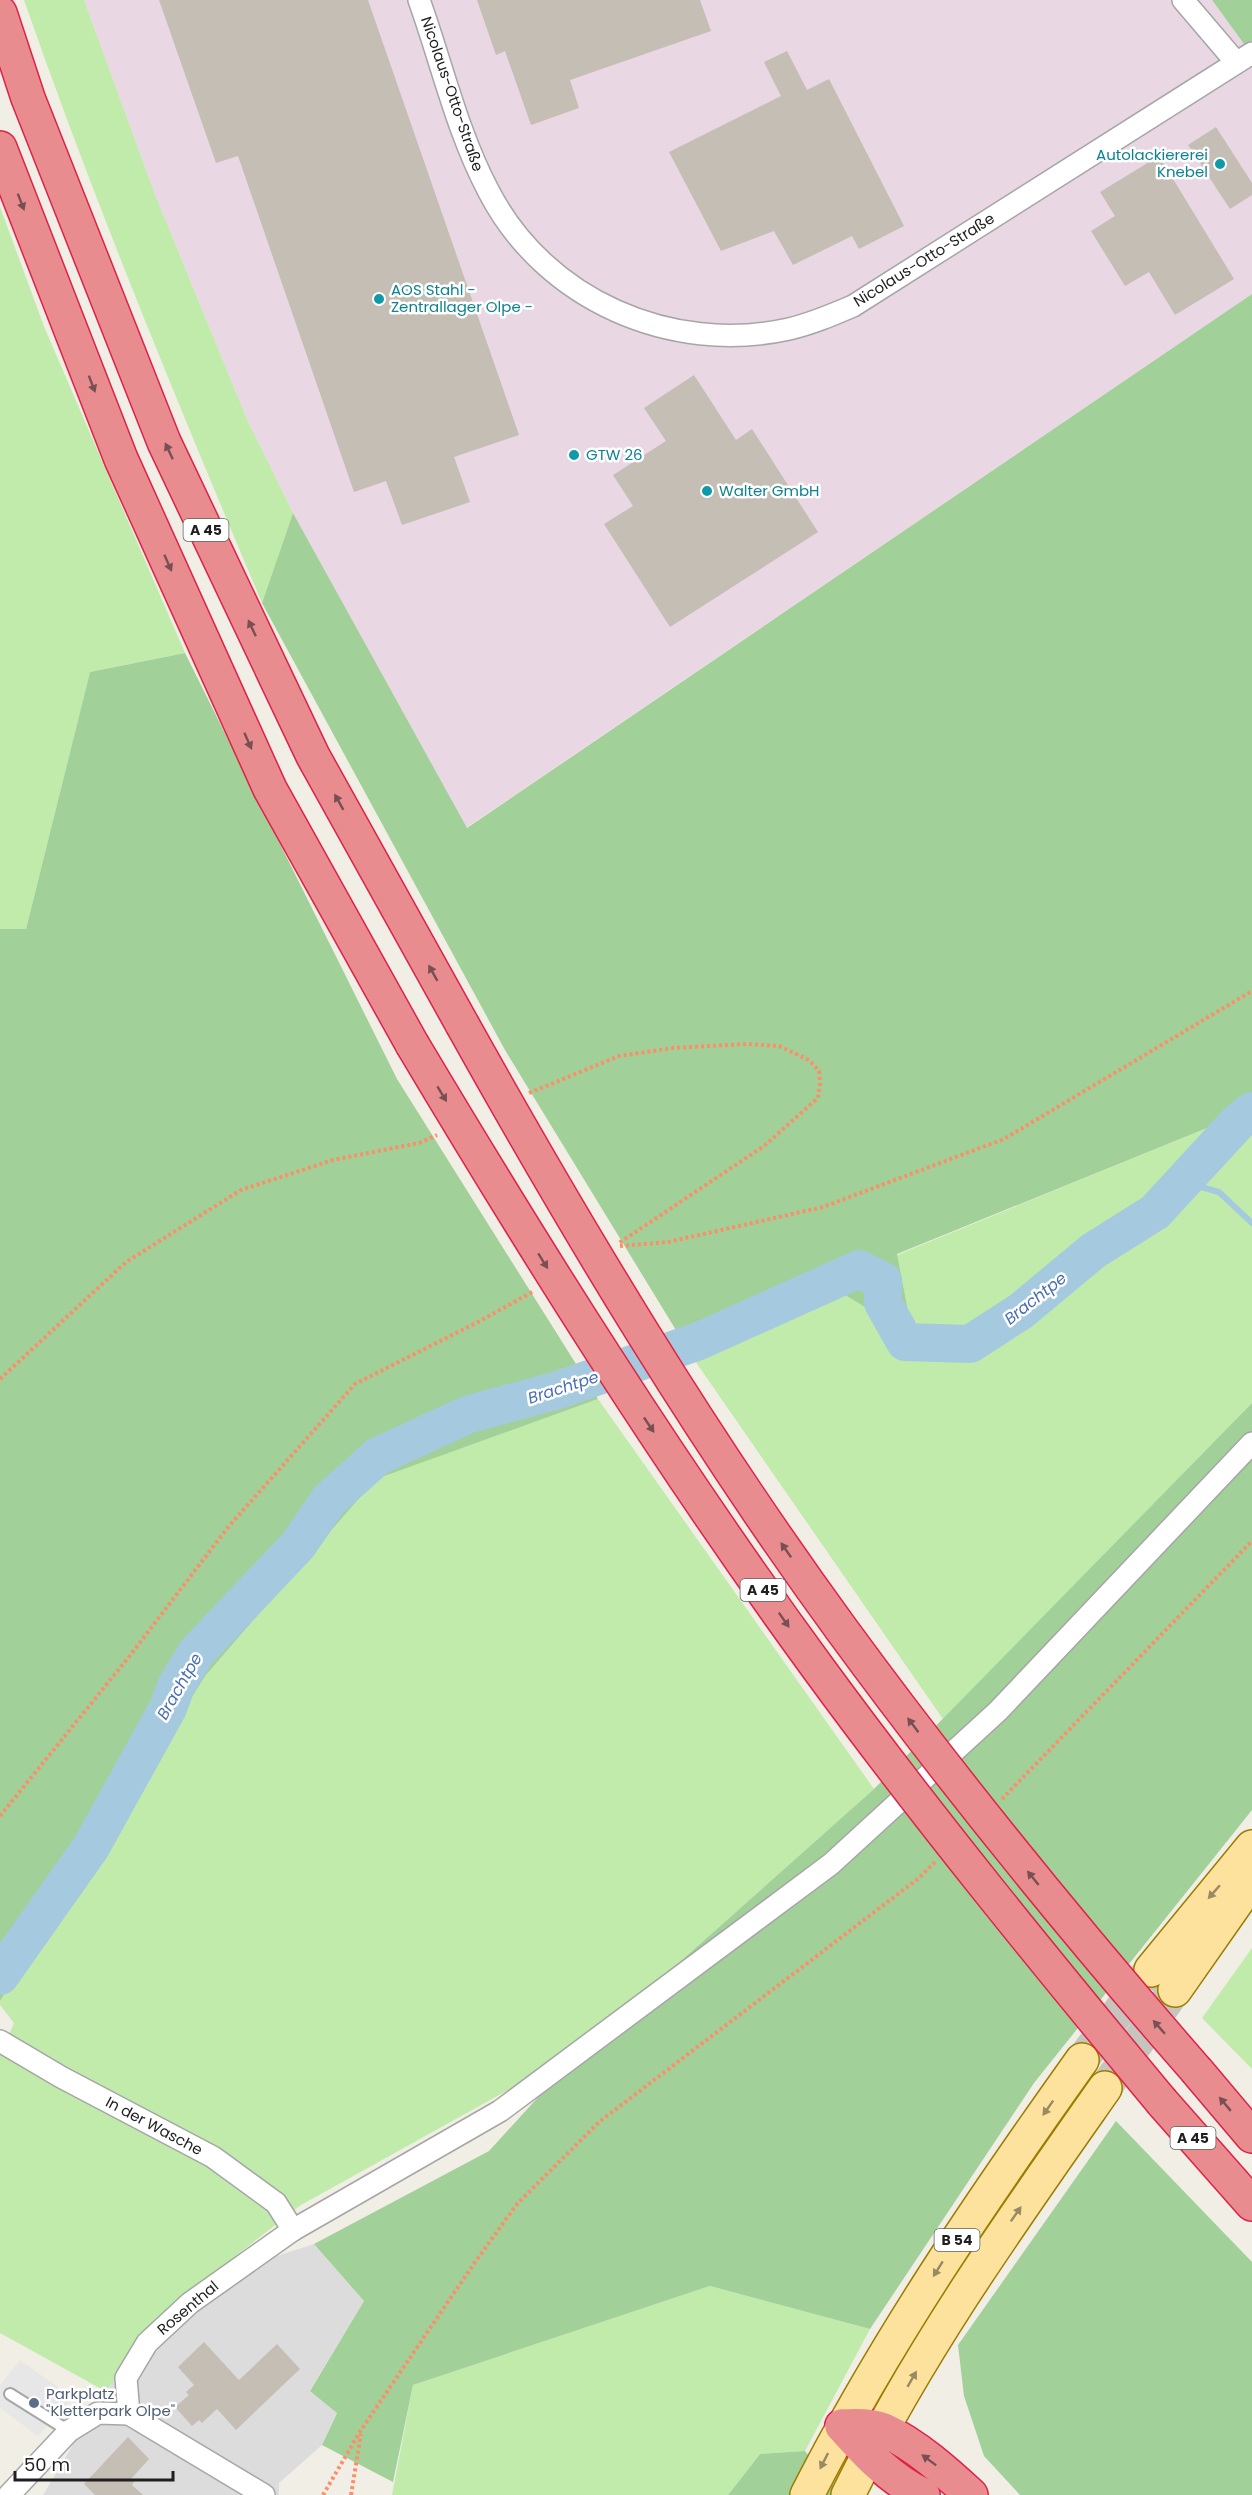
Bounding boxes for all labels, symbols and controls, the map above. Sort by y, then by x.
street label: Nicolaus-Otto-Straße [416,14,489,174]
place label: Autolackiererei Knebel [1096,144,1208,182]
marker: Autolackiererei Knebel [1213,157,1227,171]
one-way arrow [17,193,26,211]
street label: Nicolaus-Otto-Straße [849,208,998,312]
place label: AOS Stahl - Zentrallager Olpe - [391,279,533,317]
marker: AOS Stahl - Zentrallager Olpe - [372,292,386,306]
one-way arrow [88,375,97,393]
one-way arrow [164,443,173,460]
place label: GTW 26 [586,444,643,465]
marker: GTW 26 [567,448,581,462]
place label: Walter GmbH [719,480,819,501]
marker: Walter GmbH [700,484,714,498]
road number: A 45 [184,519,228,541]
one-way arrow [163,555,173,573]
one-way arrow [248,619,257,636]
one-way arrow [244,732,254,750]
one-way arrow [334,793,344,810]
one-way arrow [428,964,438,981]
one-way arrow [437,1086,448,1102]
one-way arrow [538,1253,549,1269]
water label: Brachtpe [999,1267,1071,1330]
water label: Brachtpe [525,1365,602,1410]
one-way arrow [643,1417,654,1433]
one-way arrow [781,1542,792,1558]
road number: A 45 [740,1579,786,1601]
one-way arrow [778,1611,790,1627]
water label: Brachtpe [151,1649,208,1724]
one-way arrow [907,1717,919,1733]
one-way arrow [1027,1870,1040,1886]
one-way arrow [1208,1884,1221,1899]
one-way arrow [1153,2020,1166,2035]
street label: In der Wasche [102,2091,206,2160]
one-way arrow [1219,2097,1232,2112]
one-way arrow [1042,2100,1054,2116]
road number: A 45 [1170,2127,1216,2149]
one-way arrow [1010,2207,1022,2223]
road number: B 54 [934,2229,980,2251]
one-way arrow [933,2261,944,2277]
street label: Rosenthal [152,2276,223,2340]
one-way arrow [907,2370,917,2387]
place label: Parkplatz "Kletterpark Olpe" [46,2383,175,2421]
marker: Parkplatz "Kletterpark Olpe" [27,2396,41,2410]
scale bar [15,2444,172,2482]
text: 50 m [24,2452,70,2477]
one-way arrow [820,2452,829,2469]
one-way arrow [921,2455,936,2467]

